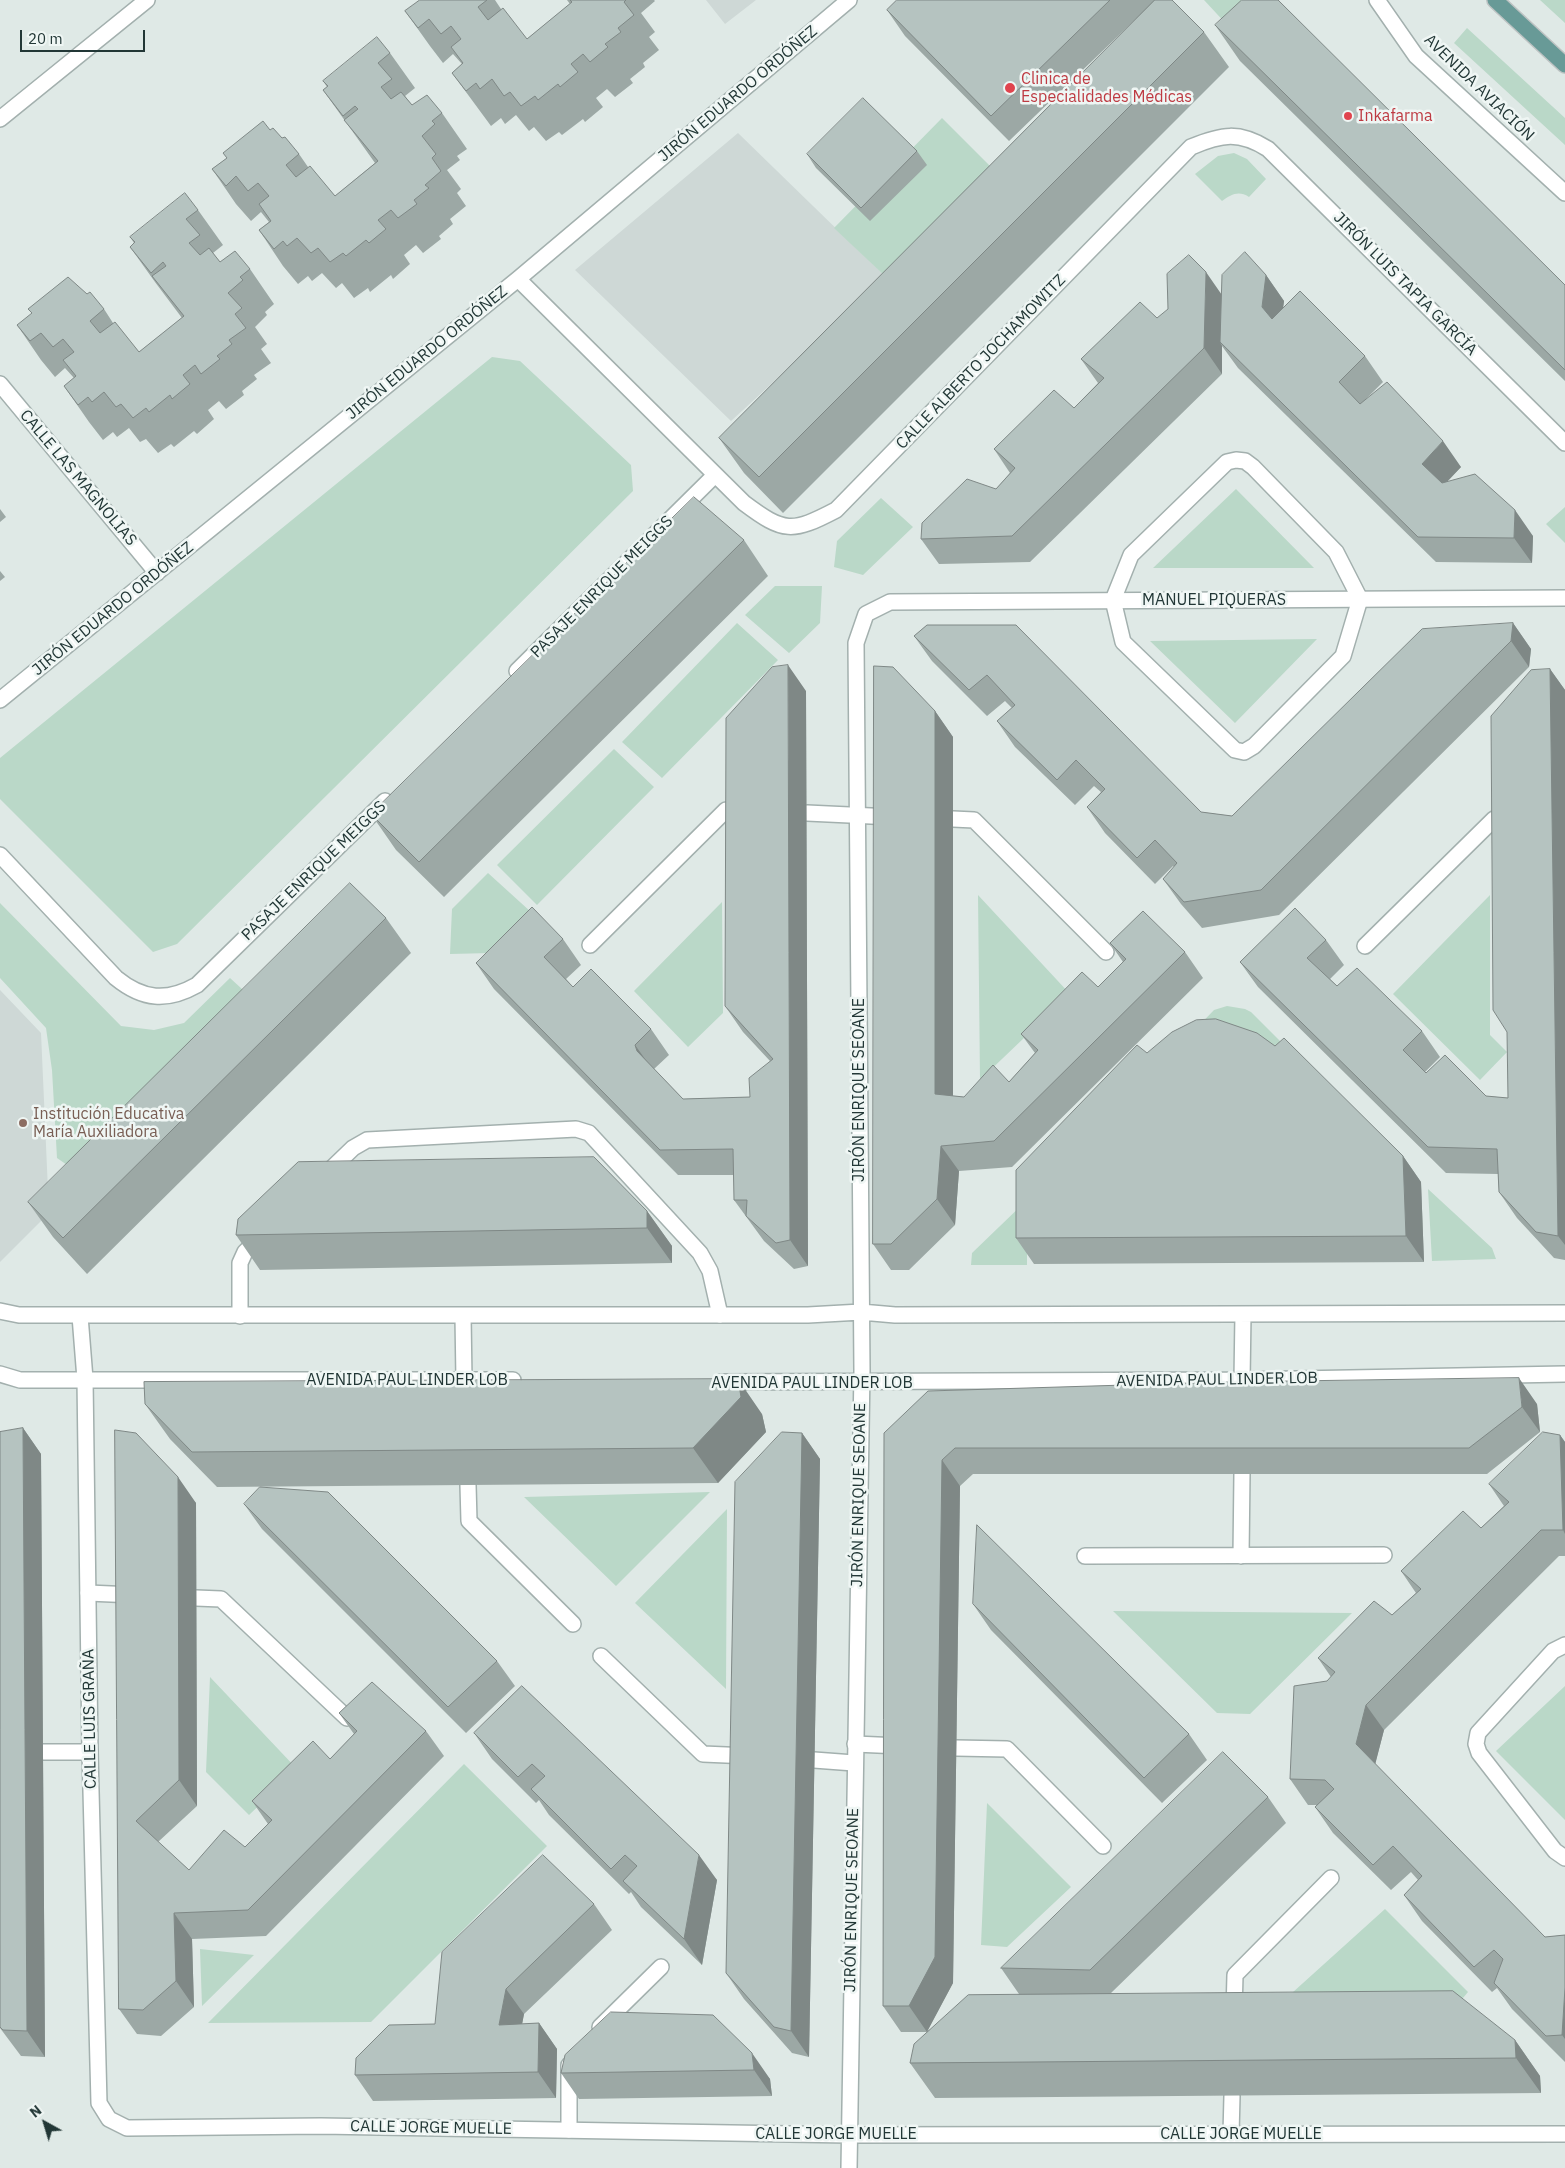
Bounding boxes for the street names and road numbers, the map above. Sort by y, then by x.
street label: JIRÓN EDUARDO ORDÓÑEZ [655,22,821,166]
street label: AVENIDA AVIACIÓN [1420,30,1538,146]
street label: JIRÓN LUIS TAPIA GARCÍA [1329,208,1481,360]
street label: CALLE ALBERTO JOCHAMOWITZ [892,271,1070,453]
street label: JIRÓN EDUARDO ORDÓÑEZ [343,282,511,424]
street label: CALLE LAS MAGNOLIAS [15,406,141,550]
street label: PASAJE ENRIQUE MEIGGS [527,512,677,662]
street label: JIRÓN EDUARDO ORDÓÑEZ [29,538,197,680]
street label: MANUEL PIQUERAS [1142,590,1286,610]
street label: PASAJE ENRIQUE MEIGGS [238,797,390,945]
street label: JIRÓN ENRIQUE SEOANE [849,998,869,1182]
street label: AVENIDA PAUL LINDER LOB [1116,1369,1318,1391]
street label: AVENIDA PAUL LINDER LOB [306,1370,508,1390]
street label: AVENIDA PAUL LINDER LOB [711,1373,913,1393]
street label: JIRÓN ENRIQUE SEOANE [848,1403,870,1587]
street label: CALLE LUIS GRAÑA [79,1649,101,1789]
street label: JIRÓN ENRIQUE SEOANE [841,1808,863,1992]
street label: CALLE JORGE MUELLE [350,2117,512,2139]
street label: CALLE JORGE MUELLE [755,2124,917,2144]
street label: CALLE JORGE MUELLE [1160,2124,1322,2144]

